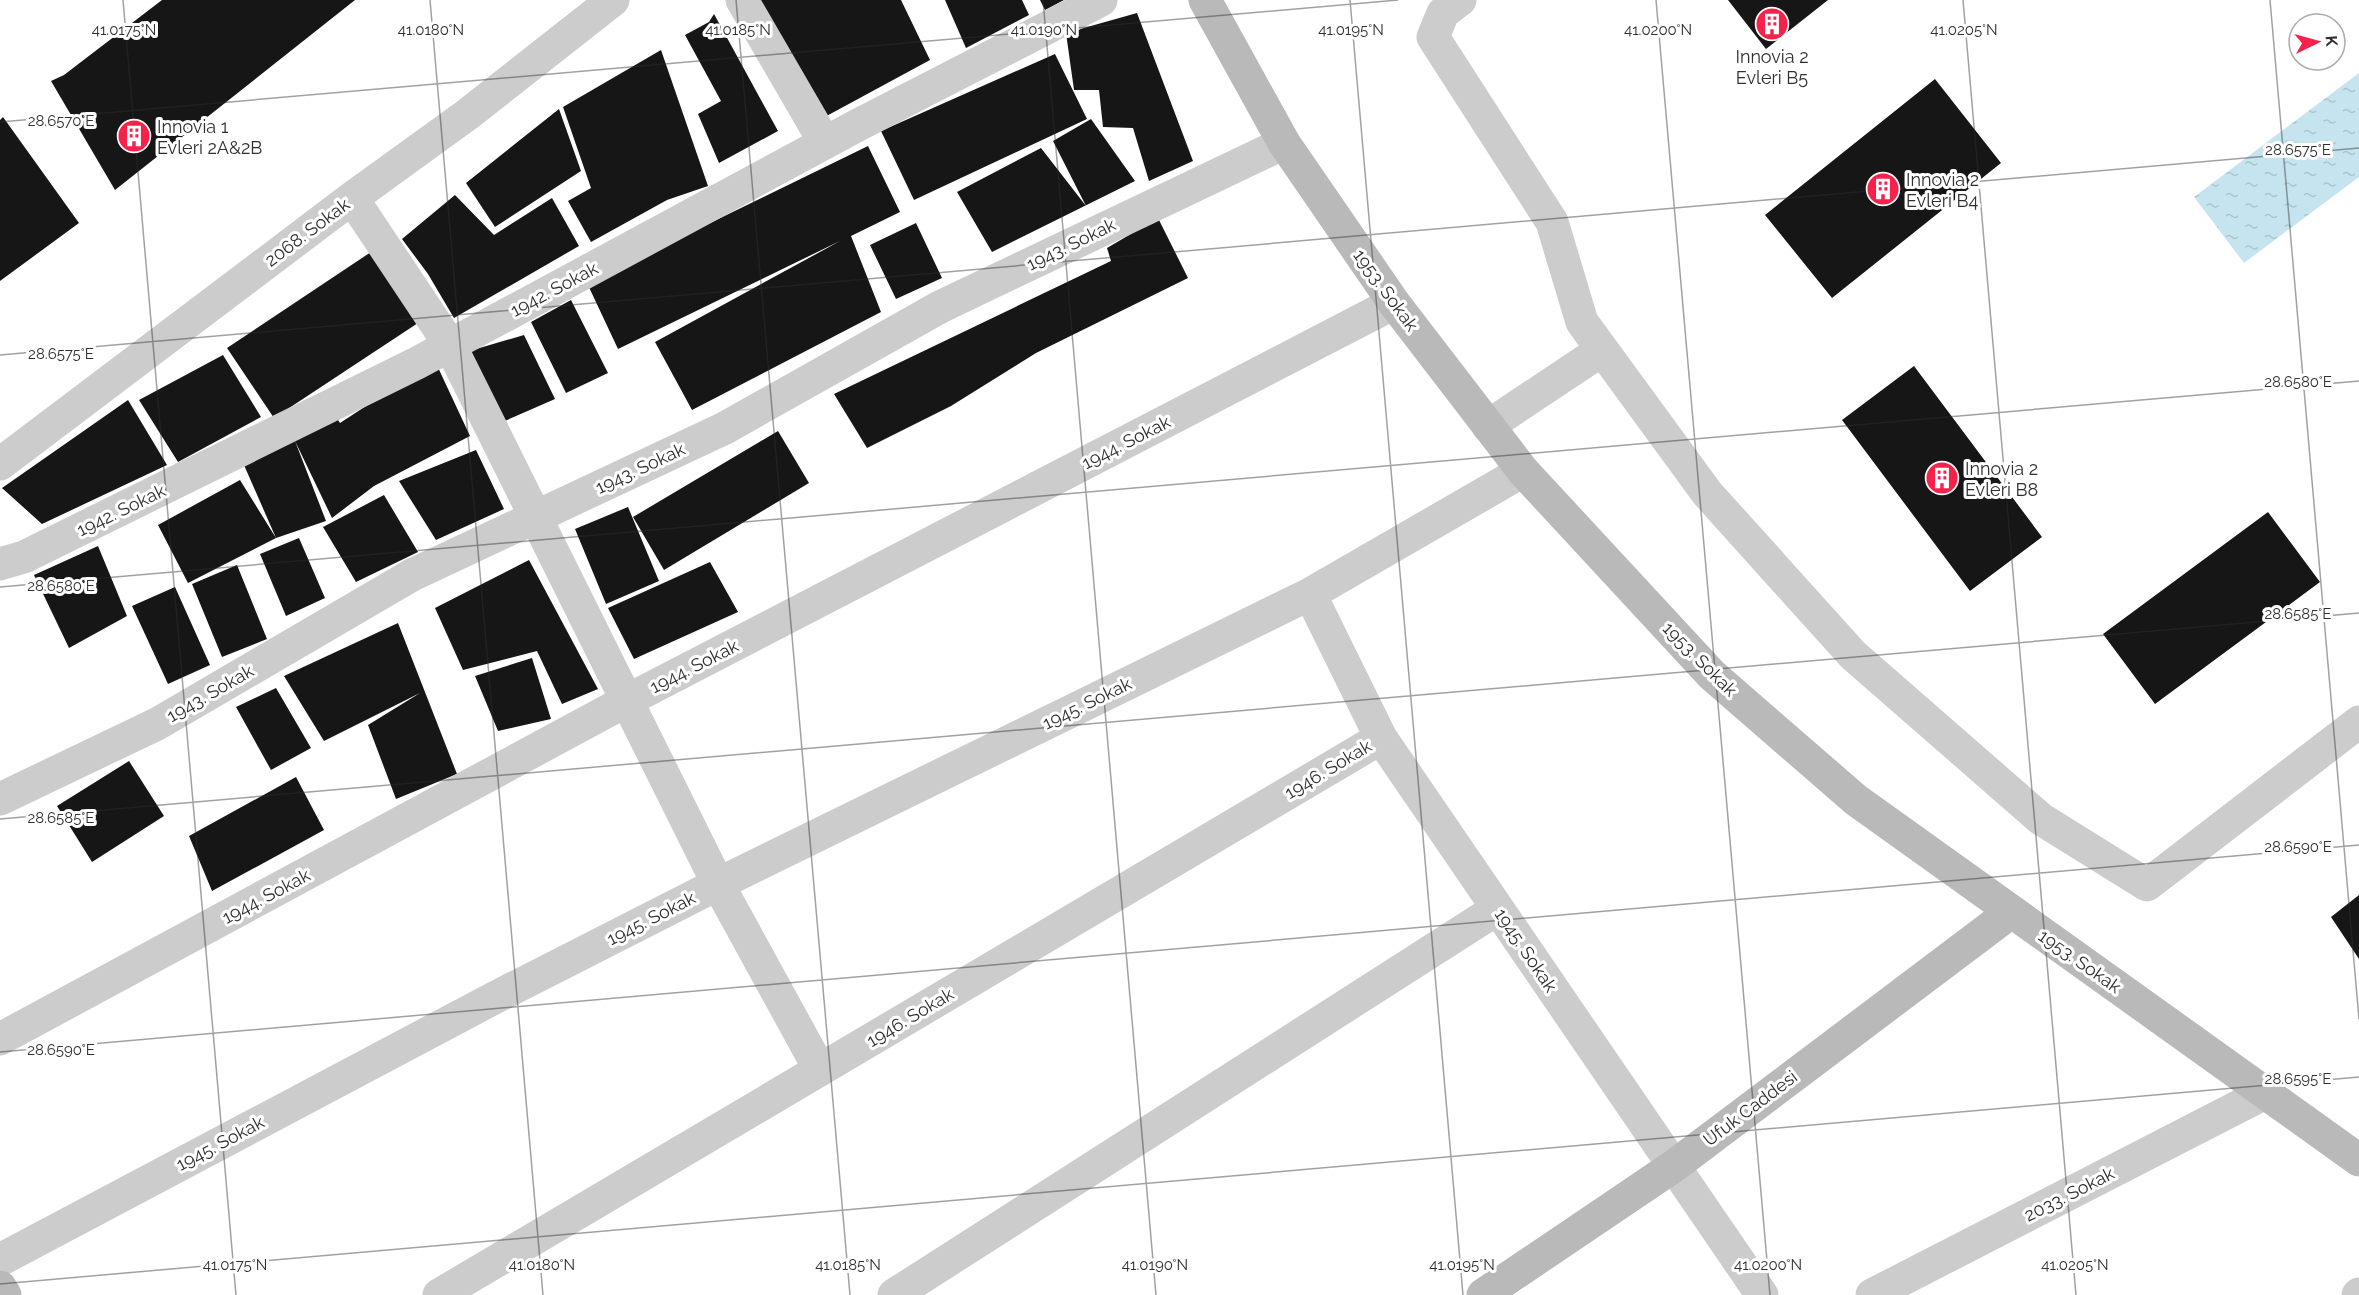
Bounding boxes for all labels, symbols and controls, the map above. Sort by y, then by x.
building icon: Innovia 2 Evleri B5 [1754,6,1790,42]
north arrow [2287,12,2347,72]
text: 41.0175°N [92,21,156,39]
text: 41.0180°N [398,21,464,39]
text: 41.0185°N [705,21,771,39]
text: 41.0190°N [1011,21,1077,39]
text: 41.0195°N [1318,21,1384,39]
text: 41.0200°N [1624,21,1692,39]
text: 41.0205°N [1930,21,1998,39]
text: K [2322,35,2341,47]
place label: Innovia 2 Evleri B5 [1735,46,1809,88]
text: 28.6570°E [28,112,94,130]
place label: Innovia 1 Evleri 2A&2B [157,116,262,158]
building icon: Innovia 1 Evleri 2A&2B [116,118,152,154]
text: 28.6575°E [2265,141,2331,159]
place label: Innovia 2 Evleri B4 [1906,169,1979,211]
building icon: Innovia 2 Evleri B4 [1865,171,1901,207]
street label: 2068. Sokak [261,193,354,271]
street label: 1943. Sokak [1023,213,1119,275]
street label: 1953. Sokak [1349,245,1423,335]
street label: 1942. Sokak [507,257,602,321]
text: 28.6575°E [28,345,94,363]
text: 28.6580°E [2264,373,2332,391]
street label: 1944. Sokak [1078,411,1174,473]
street label: 1943. Sokak [592,438,688,498]
place label: Innovia 2 Evleri B8 [1965,458,2038,500]
building icon: Innovia 2 Evleri B8 [1924,460,1960,496]
street label: 1942. Sokak [73,479,169,540]
text: 28.6580°E [27,577,95,595]
text: 28.6585°E [2265,605,2331,623]
street label: 1953. Sokak [1659,618,1742,701]
street label: 1944. Sokak [646,635,742,697]
street label: 1943. Sokak [163,660,257,726]
street label: 1945. Sokak [1039,672,1135,734]
street label: 1946. Sokak [1281,735,1376,803]
text: 28.6585°E [28,809,94,827]
text: 28.6590°E [2264,838,2332,856]
street label: 1944. Sokak [219,864,314,928]
street label: 1945. Sokak [603,887,699,949]
street label: 1945. Sokak [1490,904,1562,996]
street label: 1953. Sokak [2035,925,2126,997]
street label: 1946. Sokak [863,983,958,1051]
text: 28.6590°E [27,1041,95,1059]
street label: Ufuk Caddesi [1699,1066,1801,1150]
text: 28.6595°E [2265,1070,2331,1088]
street label: 1945. Sokak [173,1111,268,1175]
street label: 2033. Sokak [2021,1162,2118,1226]
text: 41.0175°N [203,1256,267,1274]
text: 41.0180°N [509,1256,575,1274]
text: 41.0185°N [815,1256,881,1274]
text: 41.0190°N [1122,1256,1188,1274]
text: 41.0195°N [1429,1256,1495,1274]
text: 41.0200°N [1734,1256,1802,1274]
text: 41.0205°N [2041,1256,2109,1274]

